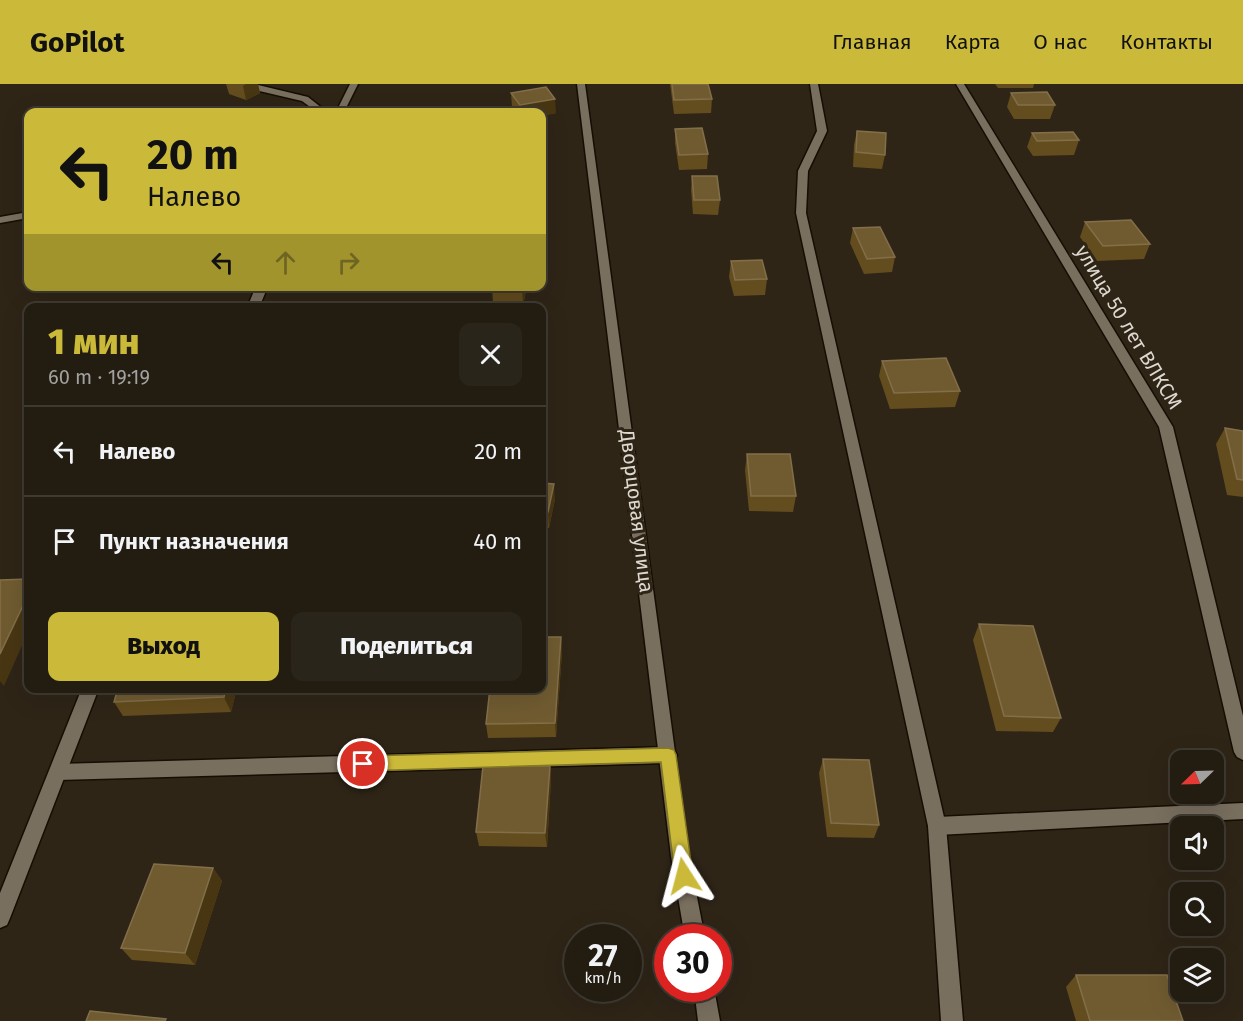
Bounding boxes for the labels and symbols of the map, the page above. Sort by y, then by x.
street label: улица 50 лет ВЛКСМ [1070,241,1188,413]
street label: Дворцовая улица [615,427,659,594]
pin [337,738,388,789]
north arrow [1170,750,1224,804]
position arrow [652,844,716,908]
speed limit sign: 30 [654,924,732,1002]

